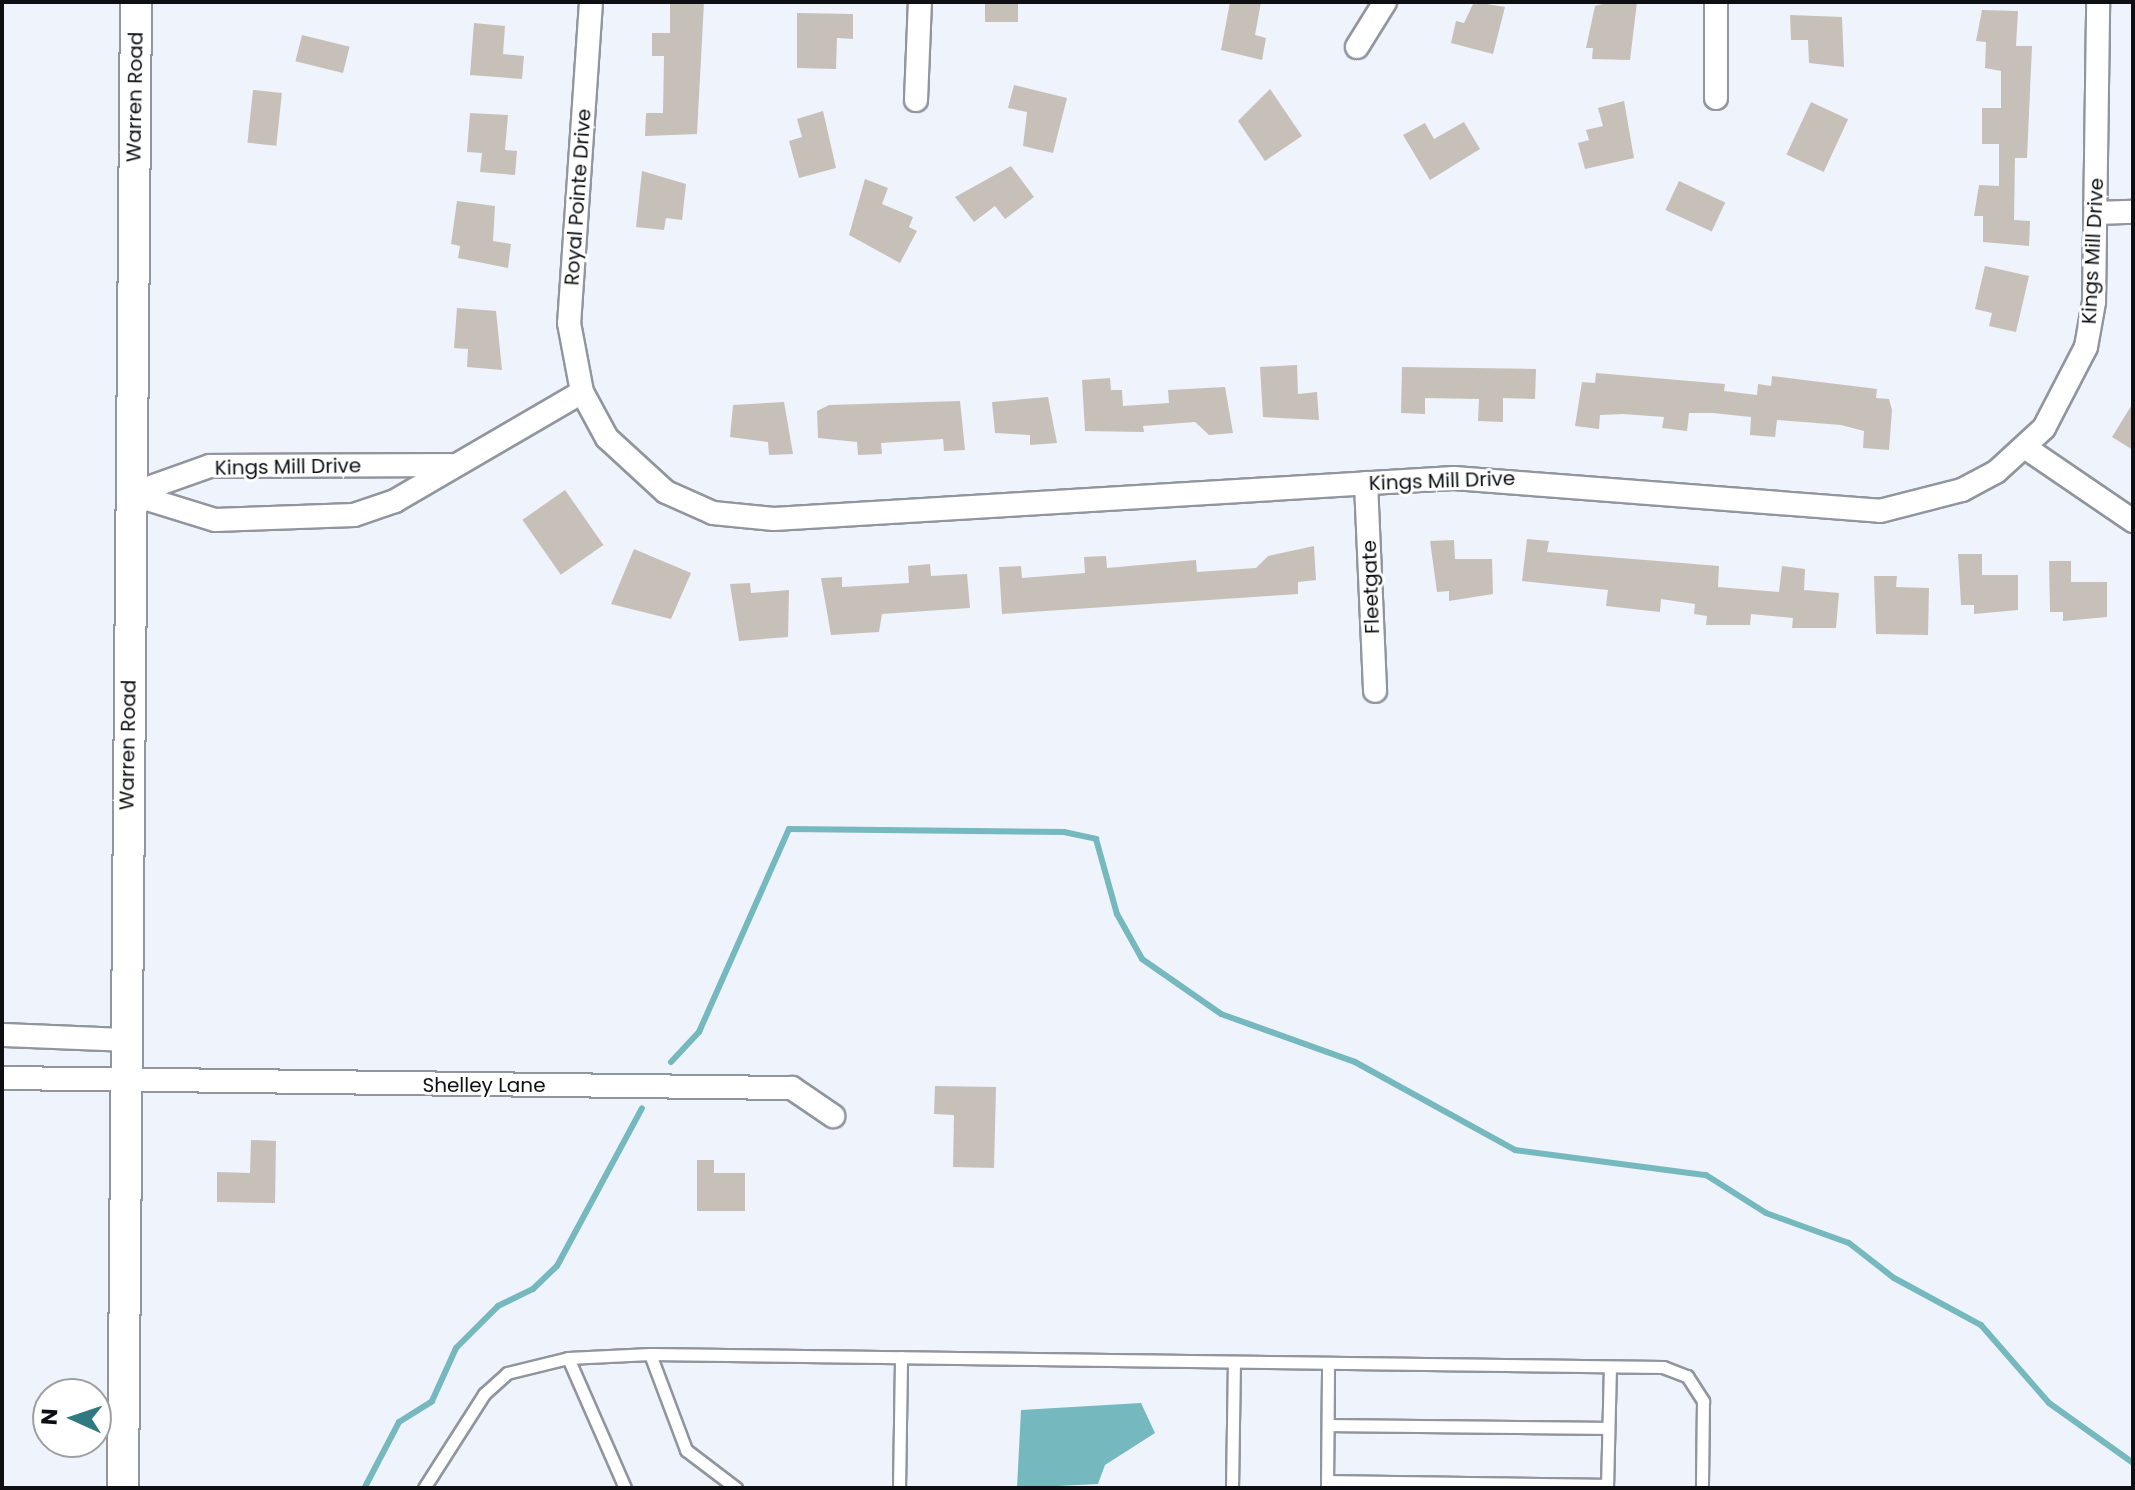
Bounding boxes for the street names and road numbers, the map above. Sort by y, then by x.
street label: Warren Road [122,32,148,162]
street label: Royal Pointe Drive [560,108,596,286]
street label: Kings Mill Drive [2077,177,2109,325]
street label: Kings Mill Drive [215,454,361,480]
street label: Kings Mill Drive [1368,466,1516,496]
street label: Fleetgate [1357,540,1385,634]
street label: Warren Road [115,680,141,810]
street label: Shelley Lane [422,1073,546,1097]

